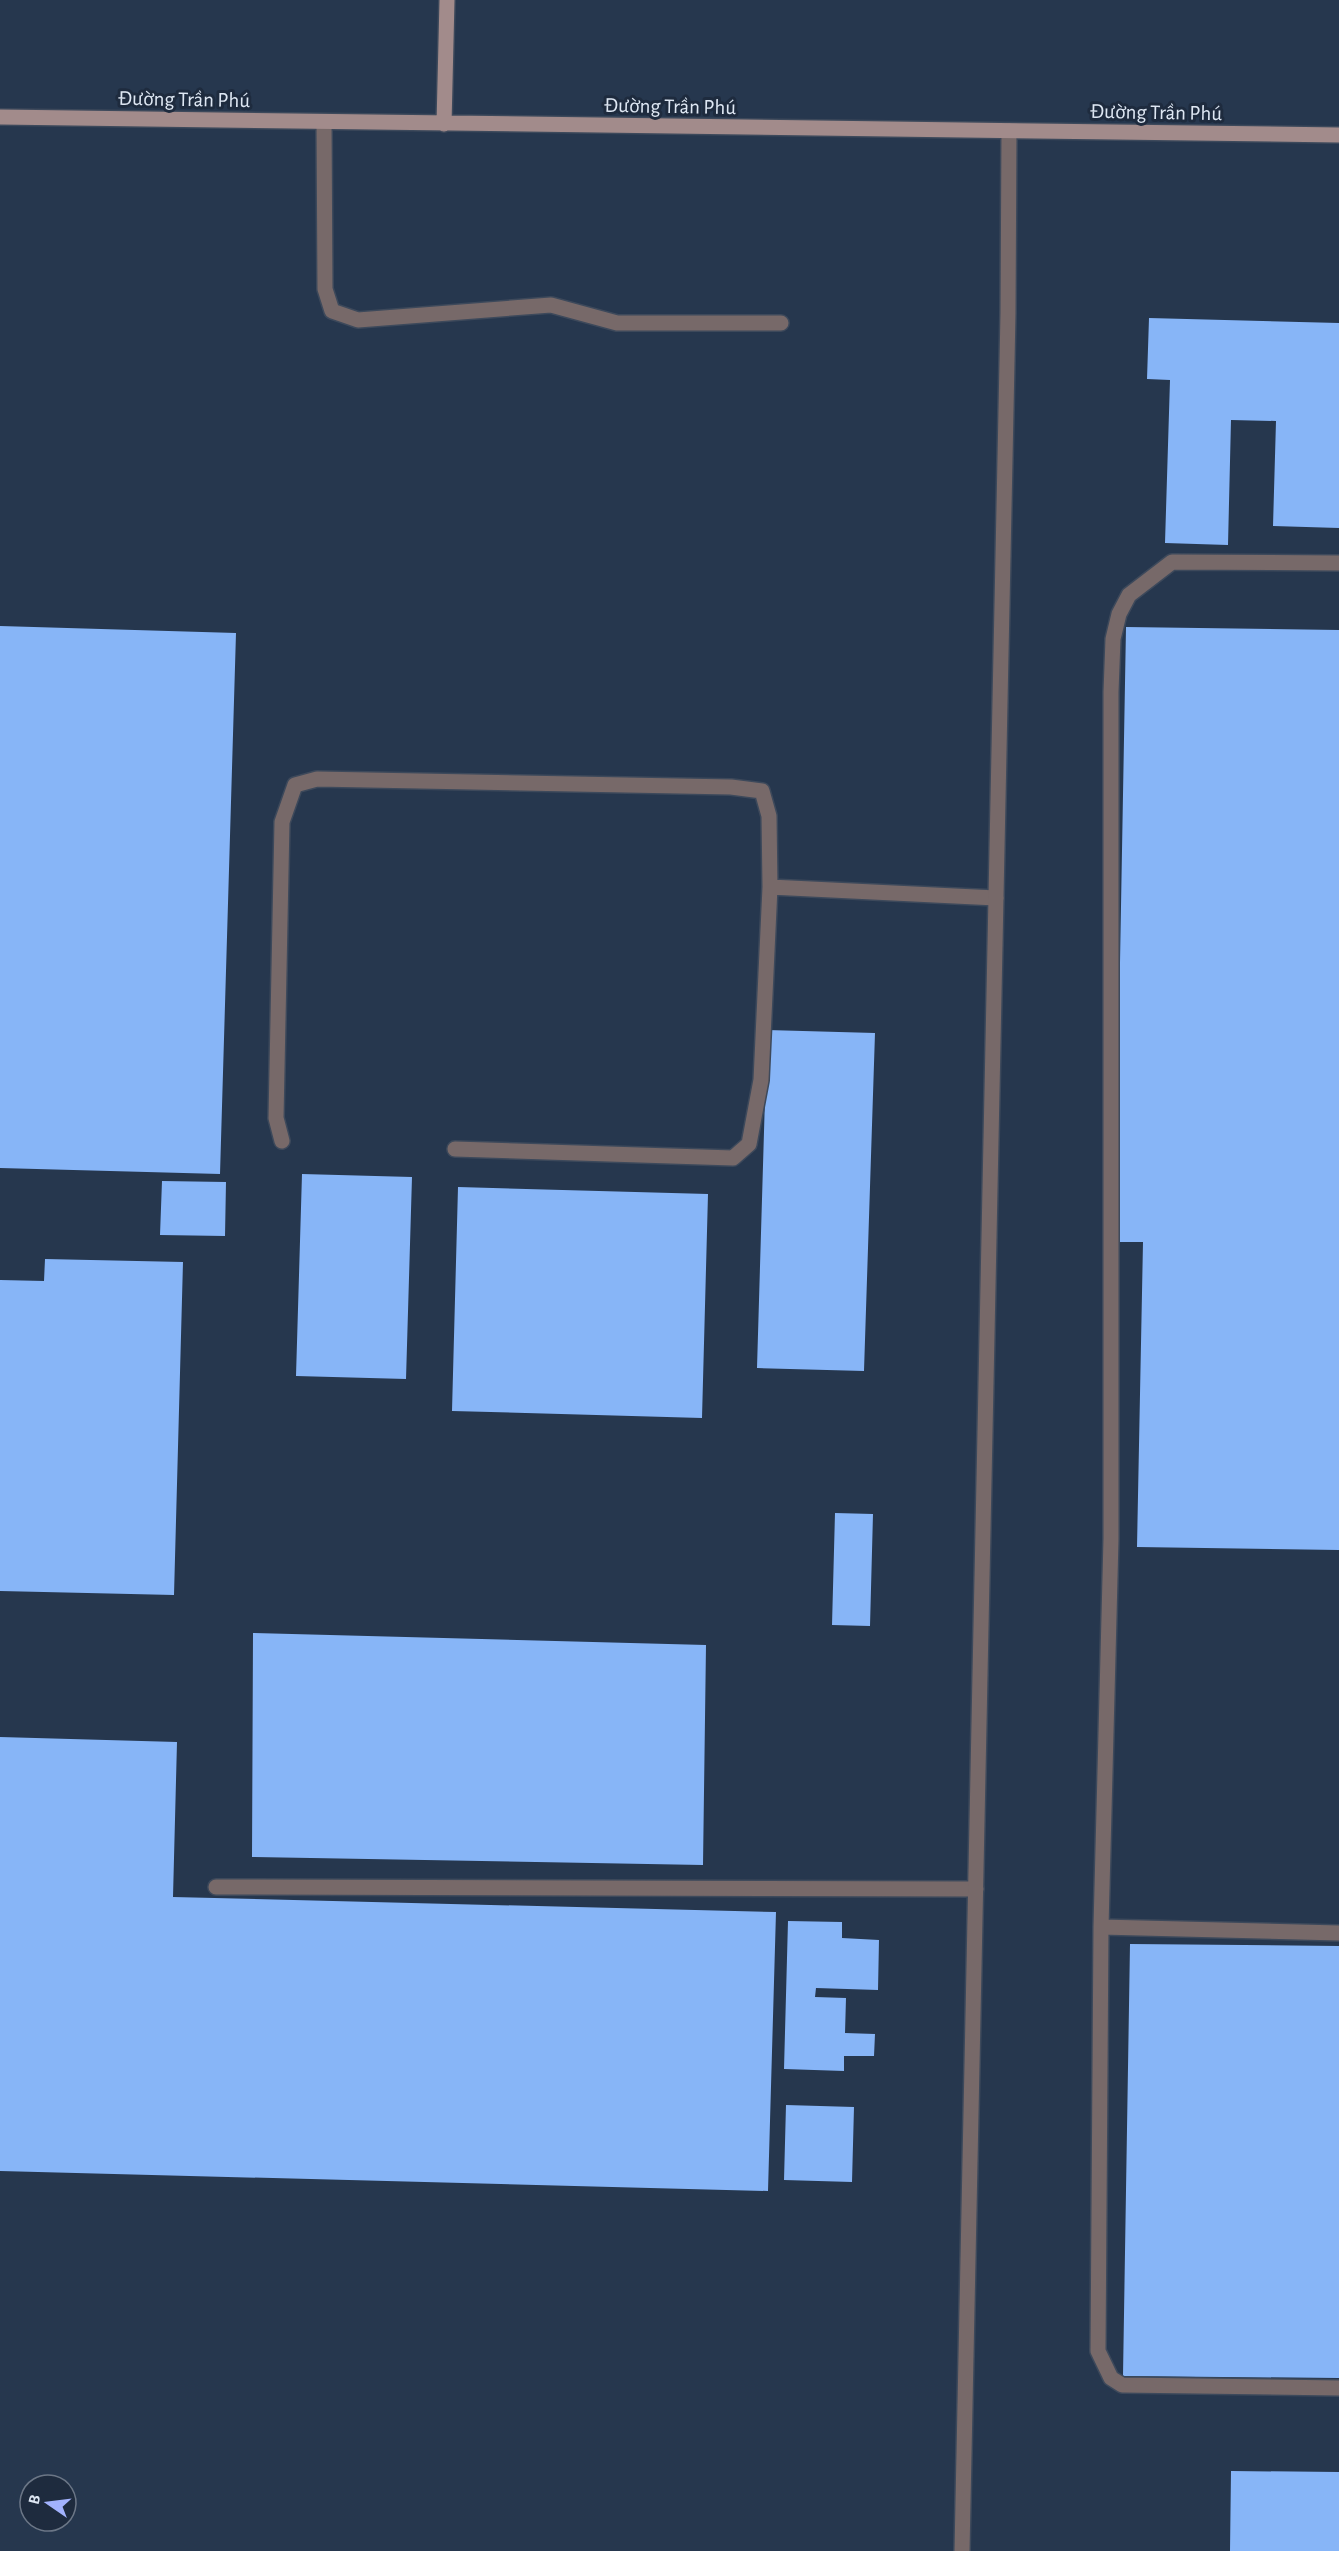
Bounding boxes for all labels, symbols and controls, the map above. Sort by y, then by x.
street label: Đường Trần Phú [118,88,250,111]
street label: Đường Trần Phú [604,95,736,118]
street label: Đường Trần Phú [1090,101,1222,124]
north arrow [18,2473,78,2533]
text: B [26,2493,43,2506]

